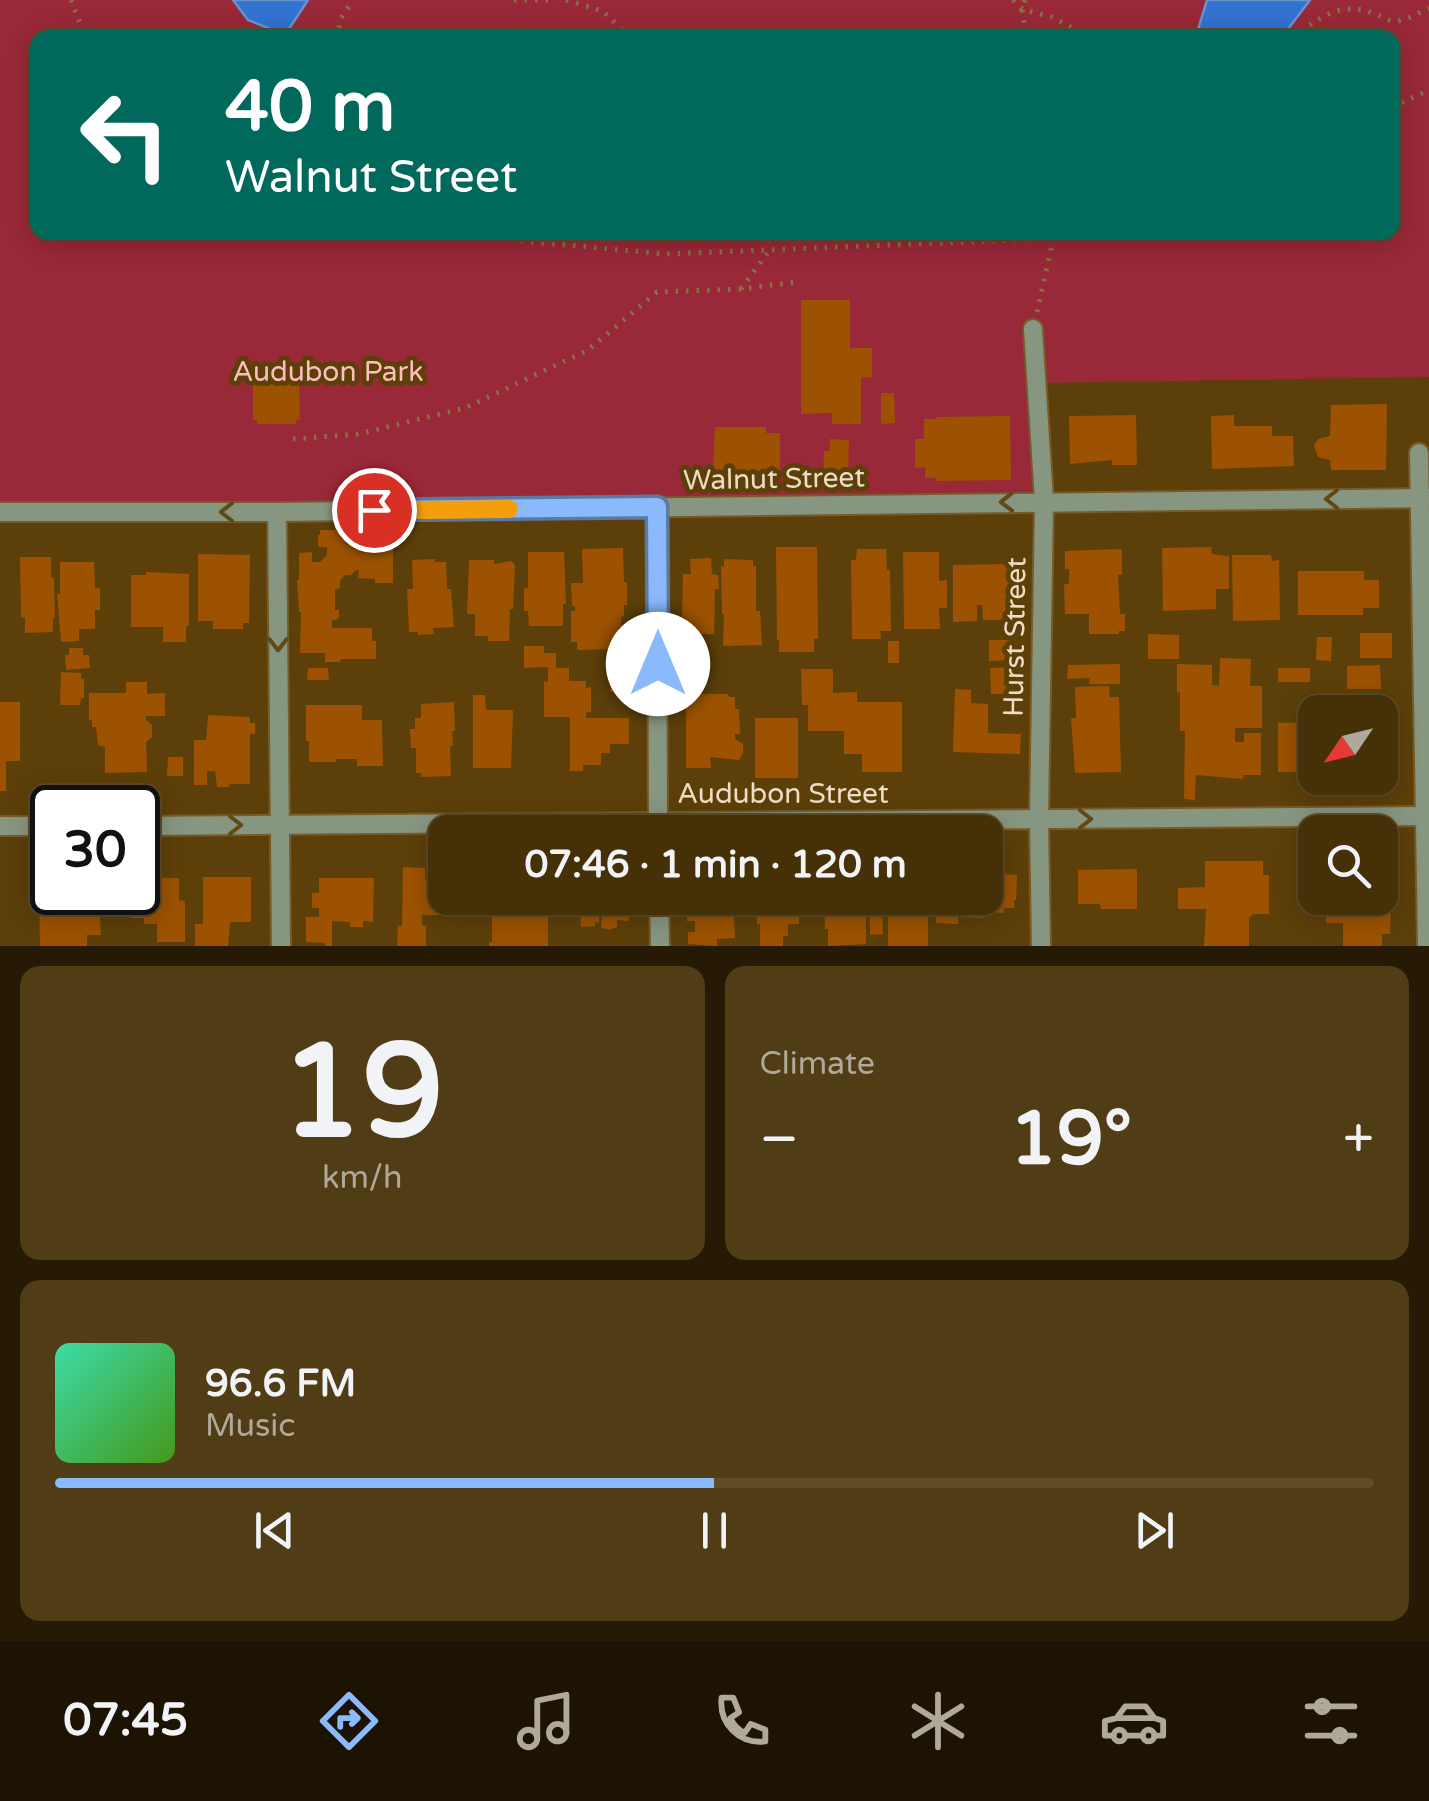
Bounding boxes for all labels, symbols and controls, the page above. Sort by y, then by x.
text: 40 m [225,66,395,150]
icon: left [60,70,190,200]
text: Walnut Street [225,151,517,205]
park label: Audubon Park [232,355,424,389]
street label: Walnut Street [683,460,866,498]
pin [332,468,417,553]
icon: arrive [347,483,402,538]
one-way arrow [1323,488,1338,510]
one-way arrow [998,491,1014,512]
one-way arrow [218,501,234,523]
street label: Hurst Street [997,556,1033,717]
position arrow [606,612,710,716]
one-way arrow [267,638,289,653]
north arrow [1298,695,1398,795]
map controls [1298,695,1398,915]
street label: Audubon Street [677,777,889,811]
speed limit sign: 30 [30,785,160,915]
one-way arrow [1077,808,1093,829]
one-way arrow [228,814,243,836]
button: search [1298,815,1398,915]
text: 07:46 · 1 min · 120 m [524,842,907,888]
text: 19 [281,1016,444,1172]
text: Climate [760,1045,875,1083]
text: 19° [1010,1094,1132,1184]
text: − [760,1107,799,1173]
text: + [1343,1107,1374,1173]
text: km/h [322,1159,402,1197]
text: 96.6 FM [205,1361,356,1407]
text: Music [205,1407,295,1445]
icon: previous [247,1503,302,1558]
icon: pause [687,1503,742,1558]
icon: next [1127,1503,1182,1558]
icon: directions [314,1686,384,1756]
icon: music [511,1686,581,1756]
icon: phone [707,1686,777,1756]
icon: climate [903,1686,973,1756]
icon: car [1099,1686,1169,1756]
icon: filters [1296,1686,1366,1756]
text: 07:45 [63,1694,188,1748]

